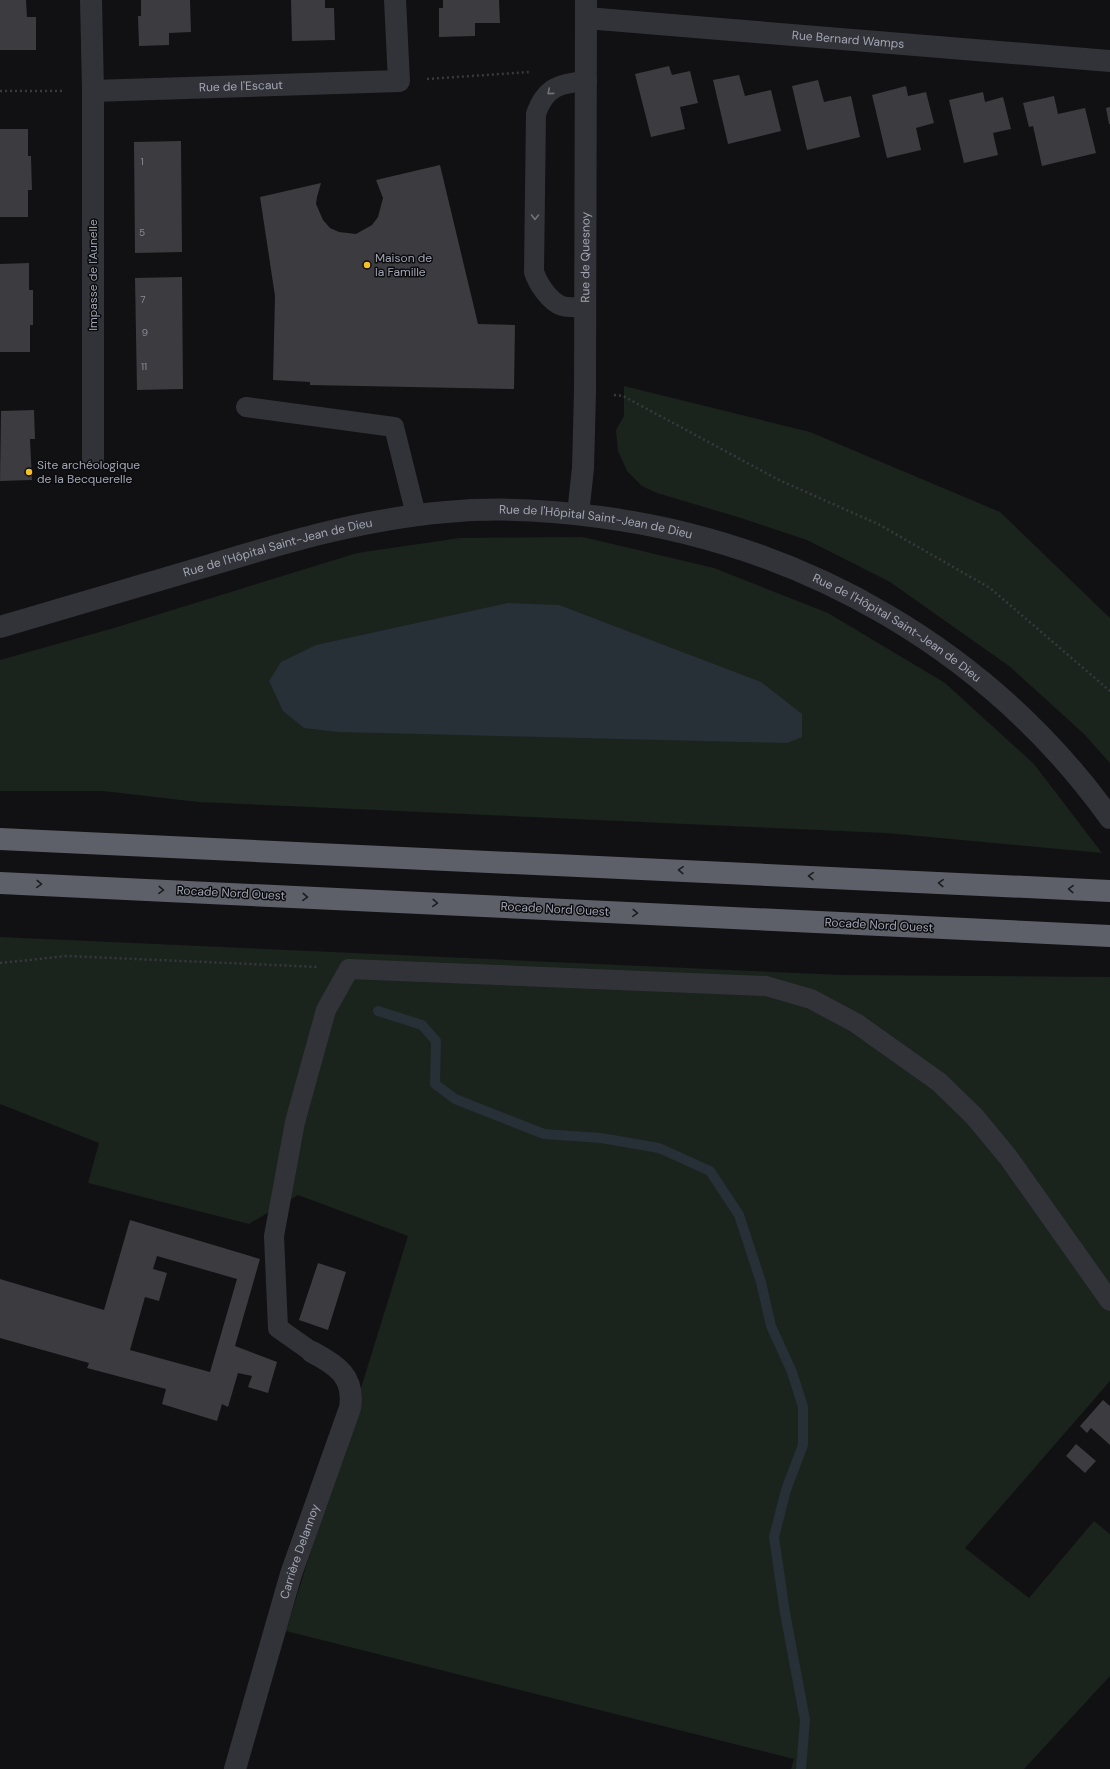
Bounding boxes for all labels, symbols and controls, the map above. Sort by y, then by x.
street label: Rue Bernard Wamps [791,27,905,52]
street label: Rue de l'Escaut [199,77,283,96]
one-way arrow [548,87,555,94]
house number: 1 [140,155,144,168]
street label: Rue de Quesnoy [577,212,593,303]
one-way arrow [530,214,539,220]
street label: Impasse de l'Aunelle [85,219,101,331]
house number: 5 [139,226,145,239]
place label: Maison de la Famille [375,250,432,280]
marker: Maison de la Famille [362,260,372,270]
house number: 7 [140,293,146,306]
house number: 9 [142,326,148,339]
house number: 11 [141,360,147,373]
place label: Site archéologique de la Becquerelle [37,457,140,487]
marker: Site archéologique de la Becquerelle [24,467,34,477]
street label: Rue de l'Hôpital Saint-Jean de Dieu [499,502,694,543]
street label: Rue de l'Hôpital Saint-Jean de Dieu [181,515,374,581]
street label: Rue de l'Hôpital Saint-Jean de Dieu [810,570,985,686]
one-way arrow [678,866,684,874]
one-way arrow [808,872,814,881]
one-way arrow [938,878,944,887]
one-way arrow [36,880,42,889]
street label: Rocade Nord Ouest [176,882,286,904]
one-way arrow [158,885,164,894]
one-way arrow [1068,885,1074,893]
one-way arrow [302,892,308,901]
street label: Rocade Nord Ouest [500,898,610,920]
one-way arrow [432,899,438,908]
one-way arrow [632,909,638,917]
street label: Rocade Nord Ouest [824,914,934,936]
street label: Carrière Delannoy [276,1501,323,1601]

